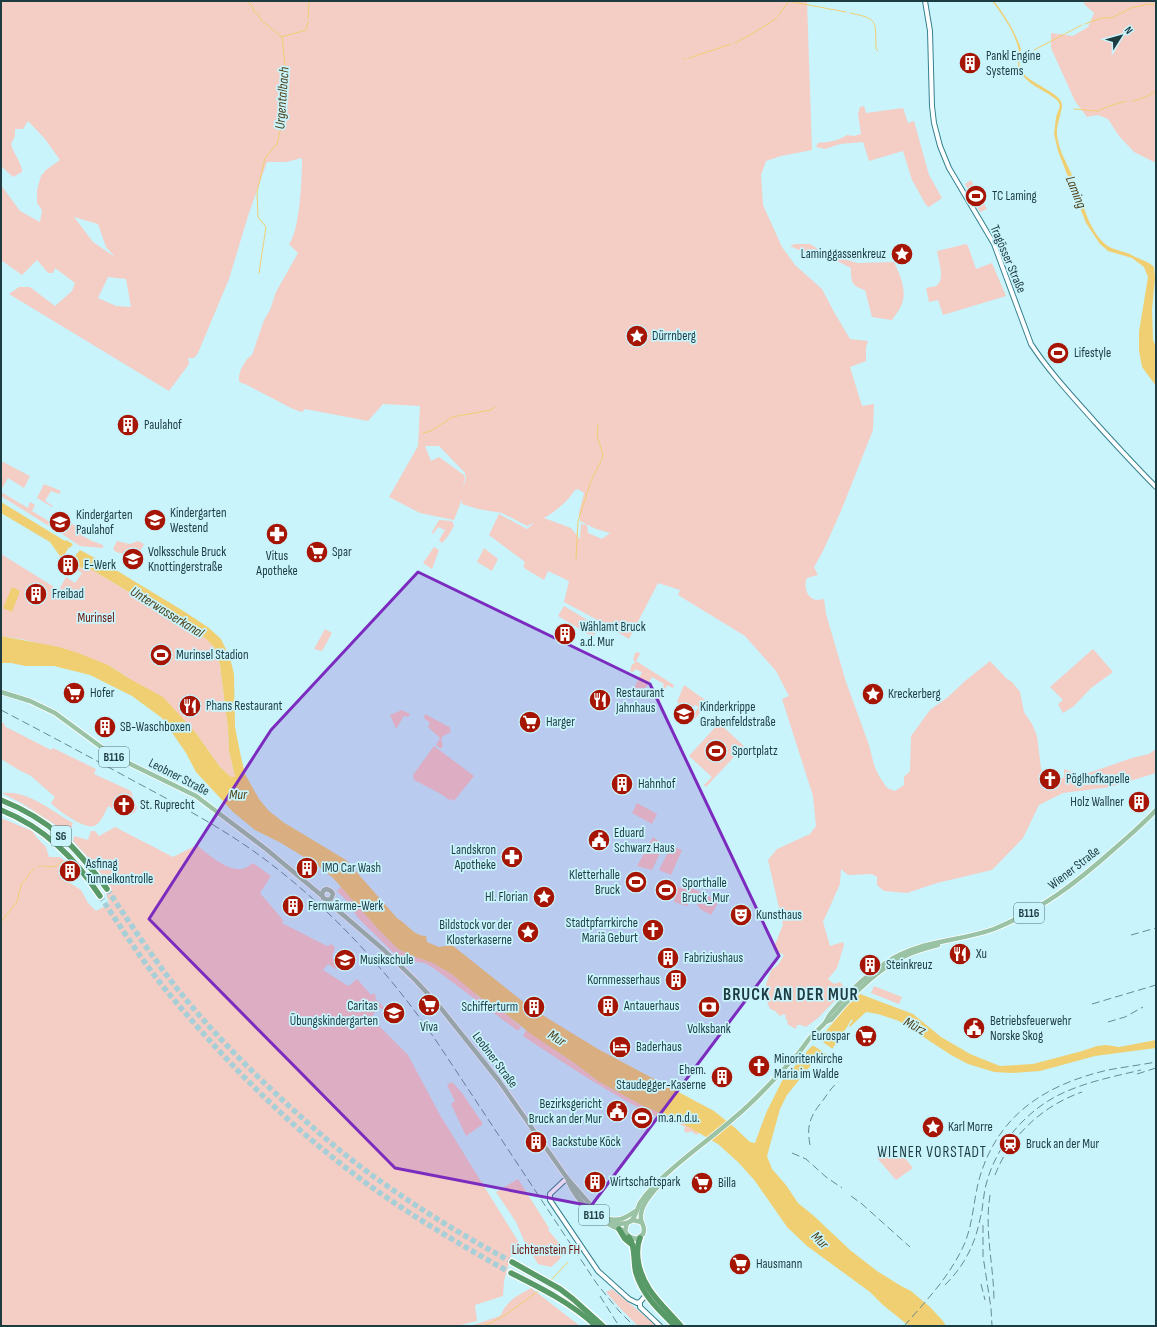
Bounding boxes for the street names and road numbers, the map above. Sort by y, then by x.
street label: Tragösser Straße [987,223,1029,295]
road number: B116 [99,747,129,767]
street label: Leobner Straße [146,755,212,799]
road number: S6 [51,826,71,846]
street label: Wiener Straße [1045,843,1103,893]
road number: B116 [1014,903,1044,923]
street label: Leobner Straße [469,1029,521,1091]
road number: B116 [579,1205,609,1225]

